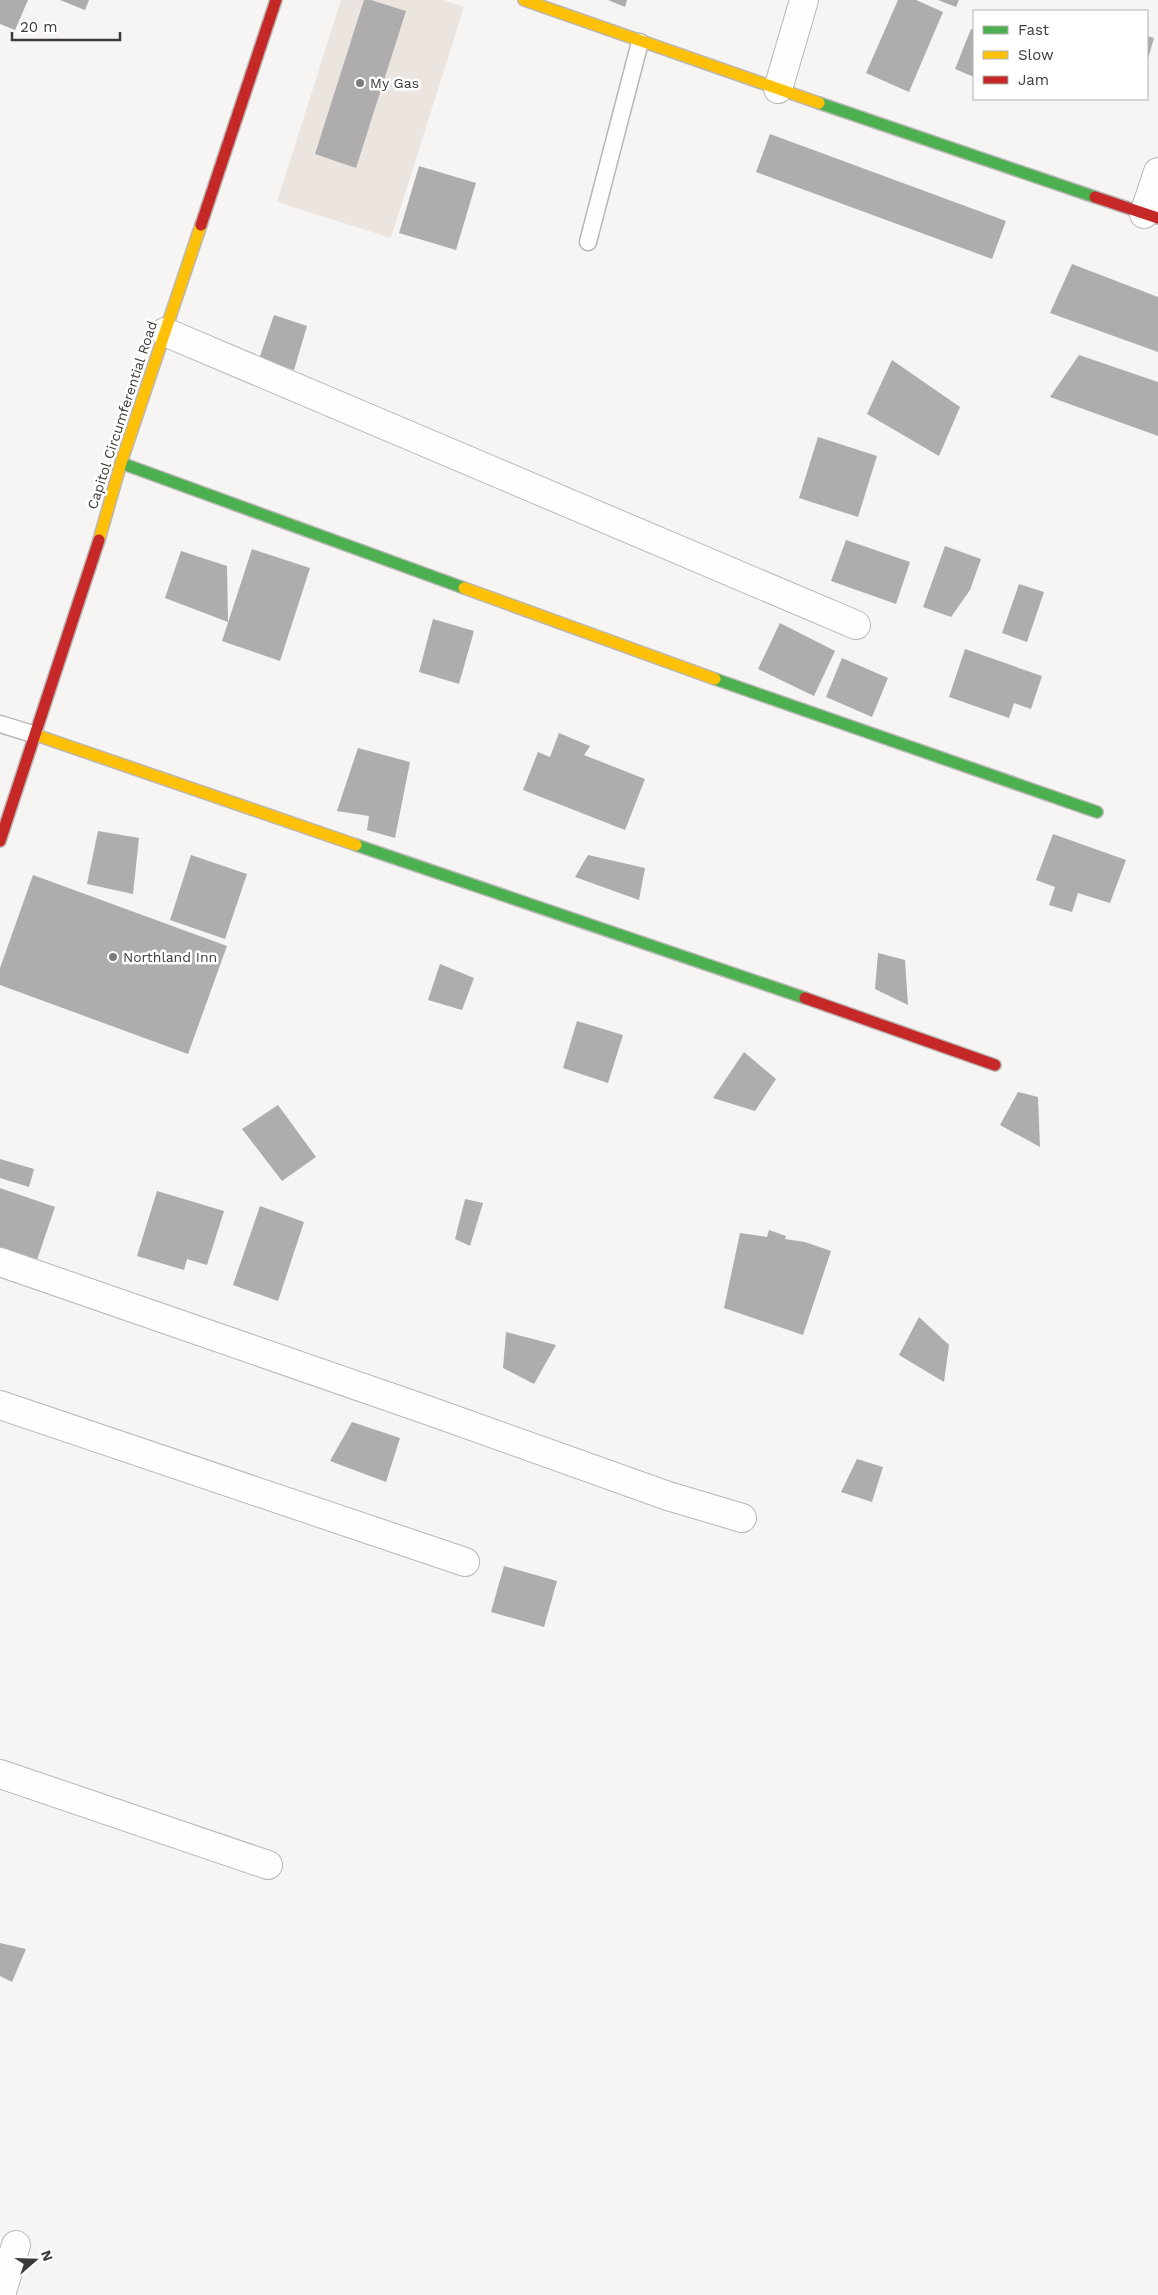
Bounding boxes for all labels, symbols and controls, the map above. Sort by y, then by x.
scale bar [12,10,120,42]
legend [973,10,1148,100]
text: 20 m [20,18,58,36]
text: Fast [1018,21,1050,39]
text: Slow [1018,46,1054,64]
text: Jam [1018,71,1049,89]
place label: My Gas [370,75,419,91]
marker: My Gas [354,77,366,89]
street label: Capitol Circumferential Road [84,319,160,511]
place label: Northland Inn [123,949,217,965]
marker: Northland Inn [107,951,119,963]
north arrow [10,2235,60,2285]
text: N [38,2248,57,2263]

